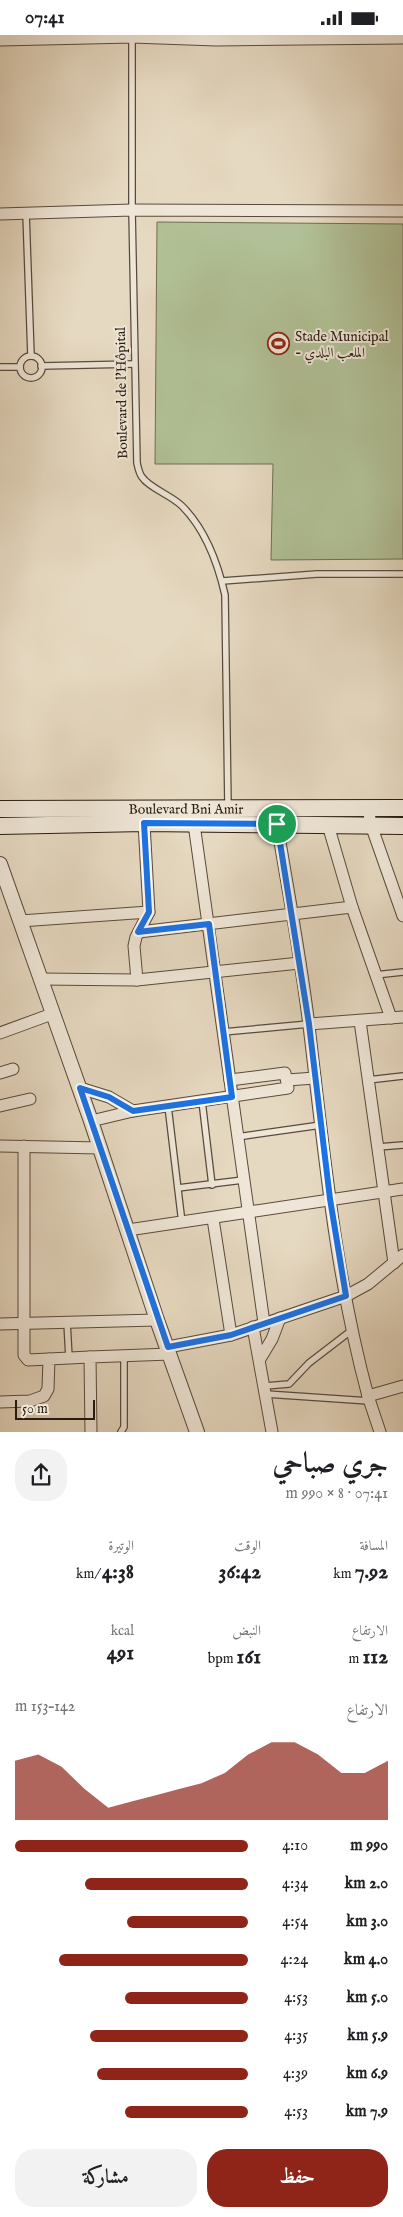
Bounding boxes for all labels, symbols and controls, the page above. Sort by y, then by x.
text: 07:41 [25,6,65,30]
street label: Boulevard de l'Hôpital [112,327,132,459]
place label: Stade Municipal - الملعب البلدي [295,328,389,364]
sports icon: Stade Municipal - الملعب البلدي [267,332,291,356]
street label: Boulevard Bni Amir [129,800,243,819]
pin [256,803,298,845]
icon: arrive [263,810,291,838]
scale bar [15,1397,95,1420]
text: 50 m [22,1400,48,1418]
text: جري صباحي [273,1447,388,1482]
button: share [15,1449,67,1501]
text: 07:41 · 8 × 990 m [286,1484,388,1504]
text: الوتيرة [108,1537,134,1555]
text: الوقت [234,1537,261,1555]
text: المسافة [359,1537,388,1555]
text: 4:38 [102,1559,134,1586]
text: 36:42 [219,1559,261,1586]
text: 7.92 [355,1559,388,1586]
text: /km [76,1565,102,1583]
text: km [333,1565,355,1583]
text: kcal [111,1622,134,1640]
text: النبض [232,1622,261,1640]
text: الارتفاع [352,1622,388,1640]
text: 491 [107,1640,134,1667]
text: 161 [237,1644,261,1671]
text: 112 [362,1644,388,1671]
text: bpm [208,1650,237,1668]
text: m [349,1650,362,1668]
text: 142–153 m [15,1697,75,1717]
text: الارتفاع [346,1701,388,1721]
text: 4:10 [282,1836,308,1856]
text: 990 m [350,1836,388,1856]
text: 4:34 [282,1874,308,1894]
text: 2.0 km [345,1874,388,1894]
text: 4:54 [282,1912,308,1932]
text: 3.0 km [346,1912,388,1932]
text: 4:24 [281,1950,308,1970]
text: 4.0 km [344,1950,388,1970]
text: 4:53 [284,1988,308,2008]
text: 5.0 km [346,1988,388,2008]
text: 4:35 [284,2026,308,2046]
text: 5.9 km [347,2026,388,2046]
text: 4:39 [283,2064,308,2084]
text: 6.9 km [346,2064,388,2084]
text: 4:53 [284,2102,308,2122]
text: 7.9 km [346,2102,388,2122]
button: مشاركة [15,2149,197,2207]
button: حفظ [207,2149,388,2207]

